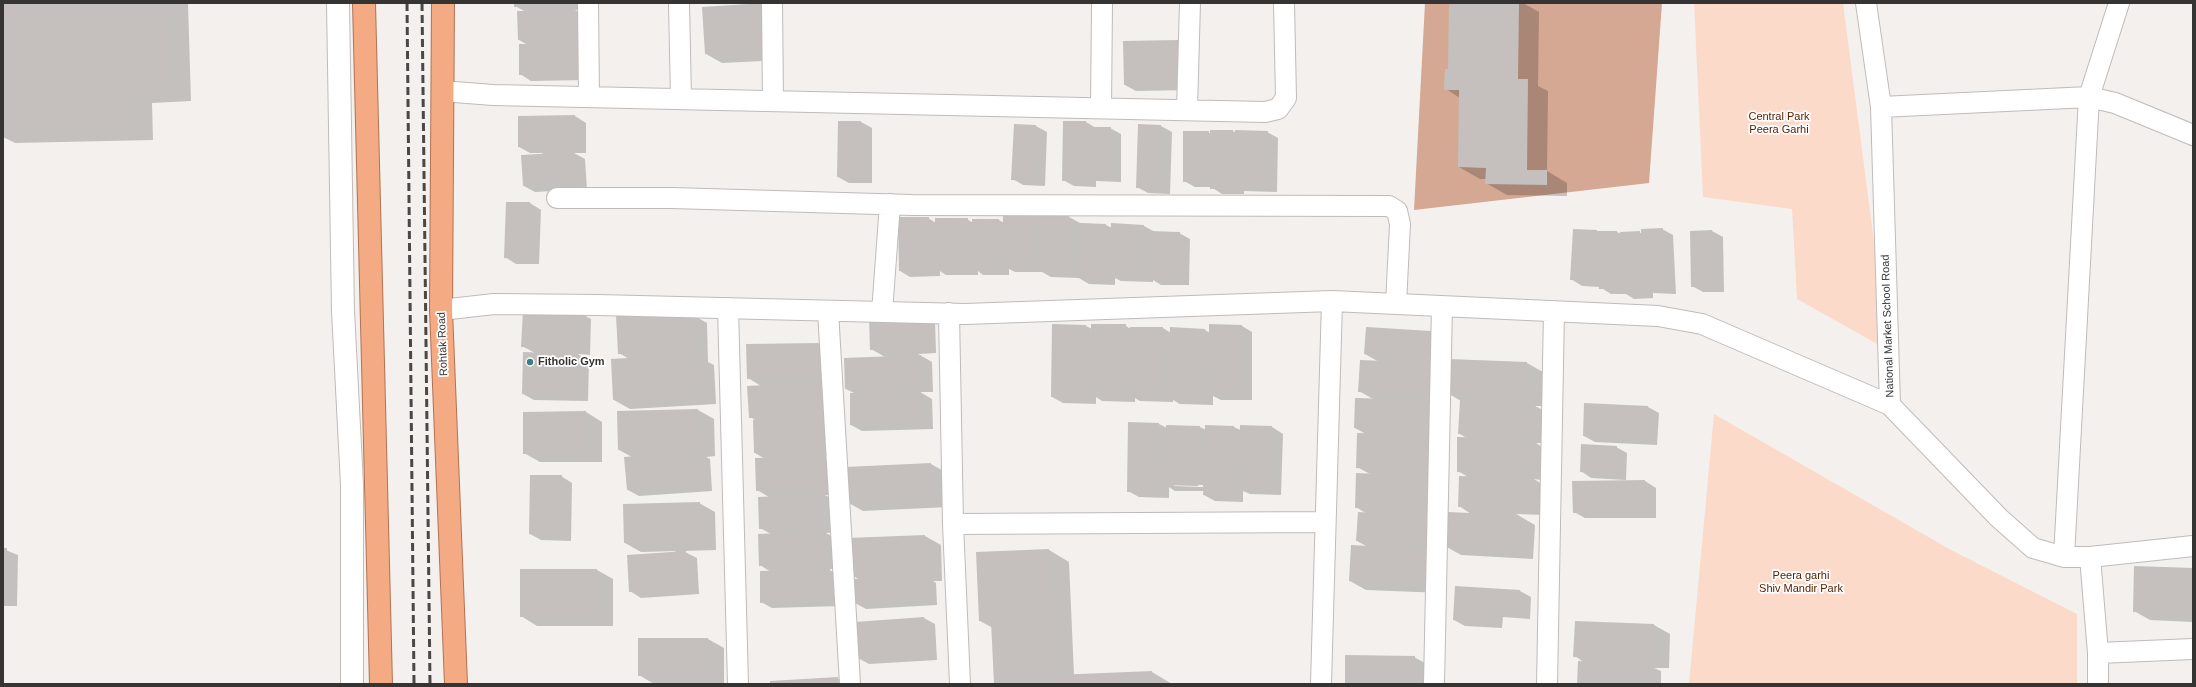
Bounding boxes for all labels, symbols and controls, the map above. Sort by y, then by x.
park label: Central Park Peera Garhi [1748,110,1810,136]
street label: National Market School Road [1879,254,1897,398]
street label: Rohtak Road [435,312,451,376]
place label: Fitholic Gym [538,355,605,369]
marker: Fitholic Gym [525,357,535,367]
park label: Peera garhi Shiv Mandir Park [1759,569,1843,595]

